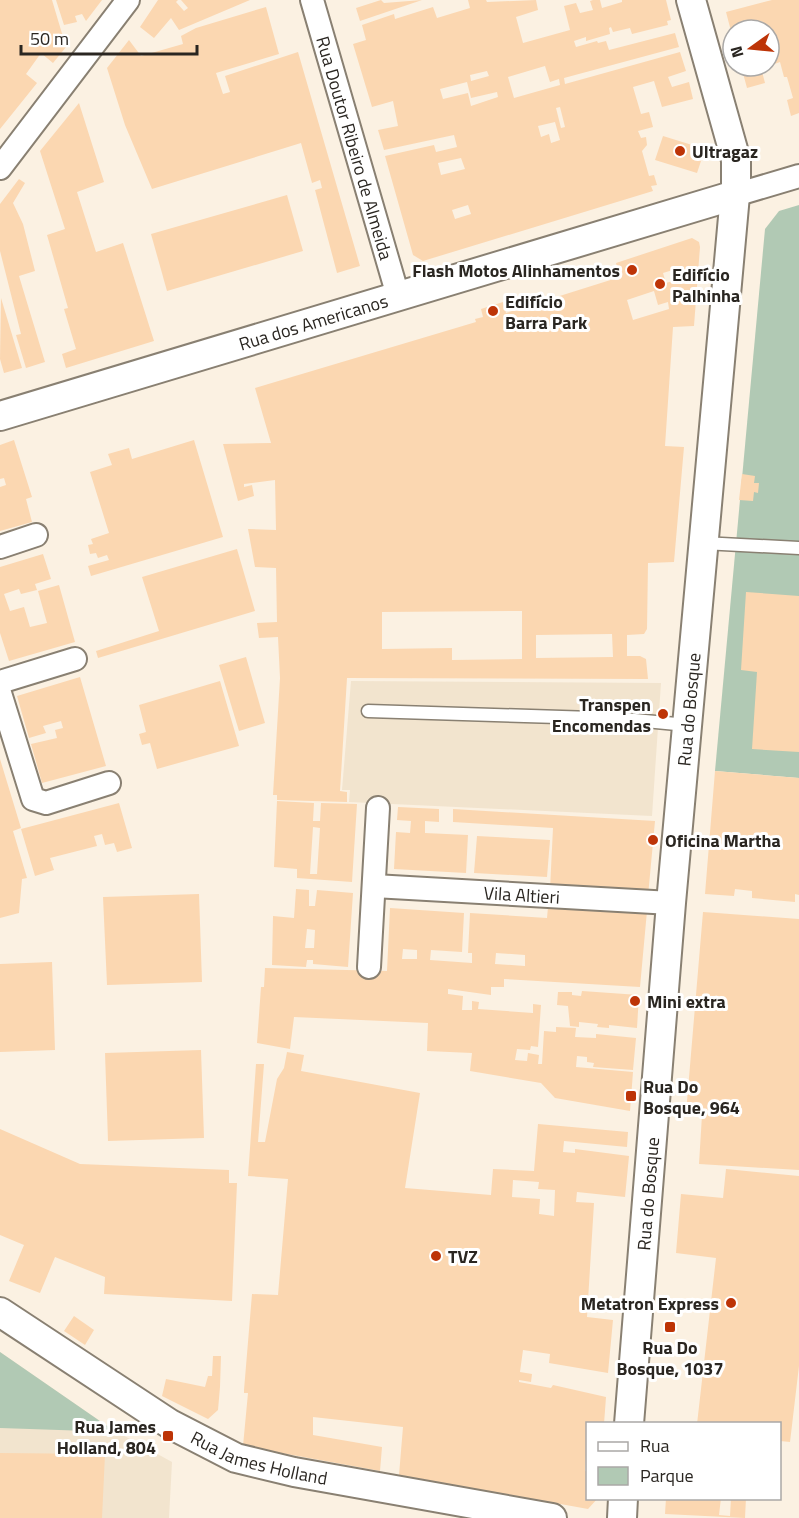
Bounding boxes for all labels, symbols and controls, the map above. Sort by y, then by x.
scale bar [21,18,196,56]
north arrow [721,18,781,78]
text: 50 m [30,25,69,52]
street label: Rua Doutor Ribeiro de Almeida [310,33,400,263]
text: N [723,43,750,60]
place label: Ultragaz [692,138,758,165]
marker: Ultragaz [673,144,687,158]
place label: Flash Motos Alinhamentos [412,257,620,284]
place label: Edifício Palhinha [672,261,740,309]
marker: Flash Motos Alinhamentos [625,263,639,277]
marker: Edifício Palhinha [653,277,667,291]
street label: Rua dos Americanos [235,287,391,357]
place label: Edifício Barra Park [505,288,588,336]
marker: Edifício Barra Park [486,304,500,318]
street label: Rua do Bosque [670,652,707,767]
place label: Transpen Encomendas [552,691,651,739]
marker: Transpen Encomendas [656,707,670,721]
place label: Oficina Martha [665,827,781,854]
marker: Oficina Martha [646,833,660,847]
street label: Vila Altieri [483,879,561,910]
place label: Mini extra [647,988,726,1015]
marker: Mini extra [628,994,642,1008]
place label: Rua Do Bosque, 964 [643,1073,740,1121]
marker: Rua Do Bosque, 964 [624,1089,638,1103]
street label: Rua do Bosque [630,1136,666,1252]
place label: TVZ [448,1243,478,1270]
marker: TVZ [429,1249,443,1263]
place label: Metatron Express [581,1290,719,1317]
marker: Metatron Express [724,1296,738,1310]
marker: Rua Do Bosque, 1037 [663,1320,677,1334]
place label: Rua Do Bosque, 1037 [617,1334,723,1382]
place label: Rua James Holland, 804 [57,1413,156,1461]
legend [586,1422,781,1500]
street label: Rua James Holland [186,1424,330,1491]
marker: Rua James Holland, 804 [161,1429,175,1443]
text: Rua [640,1432,670,1459]
text: Parque [640,1462,694,1489]

